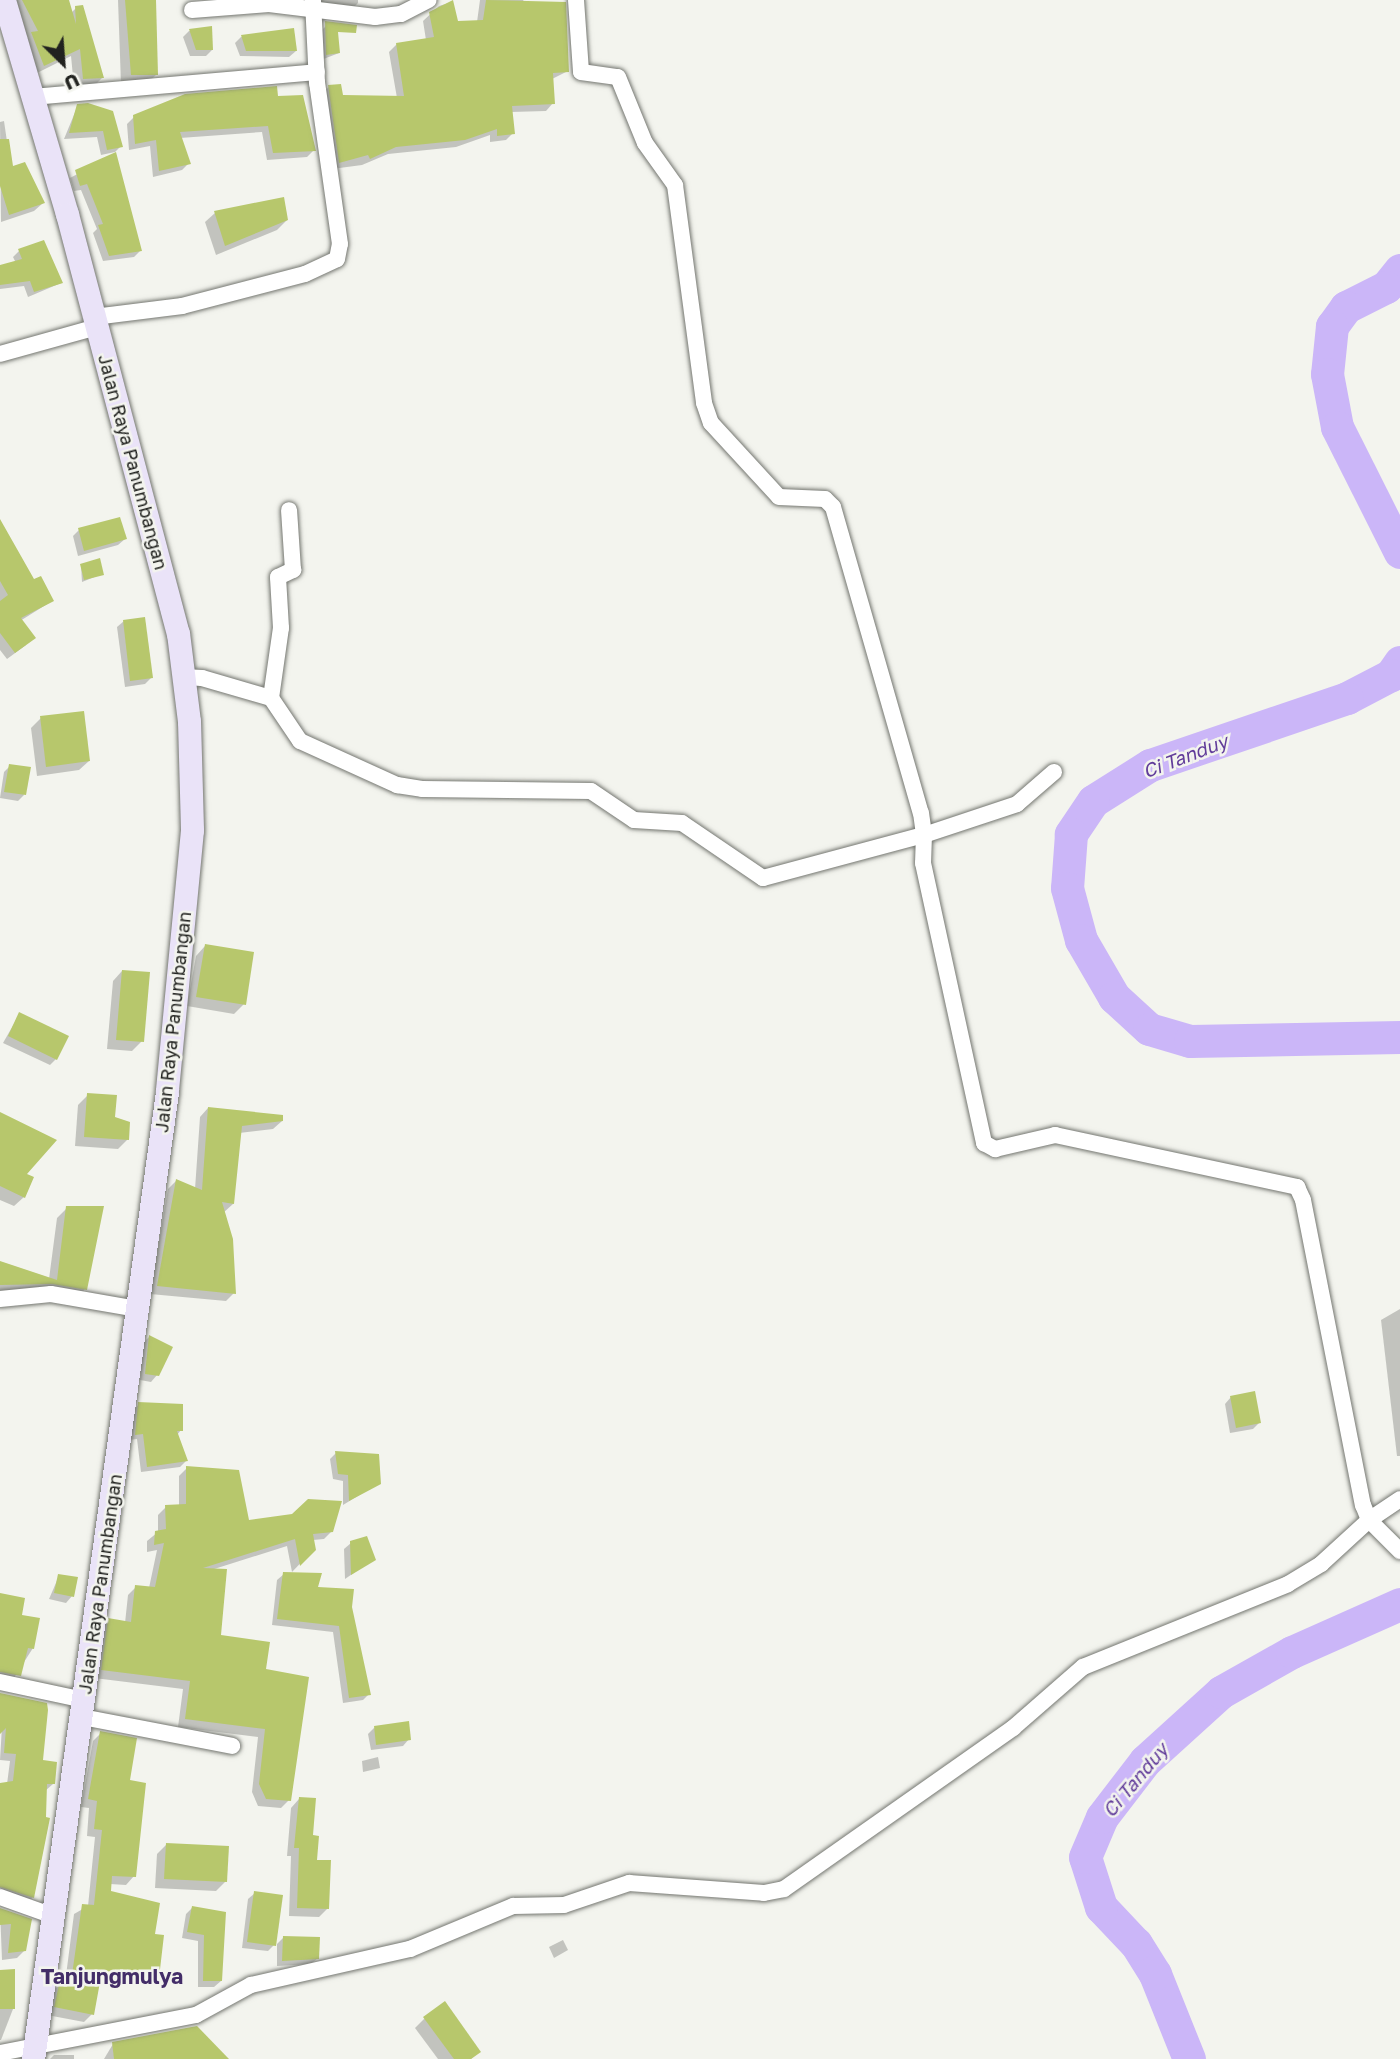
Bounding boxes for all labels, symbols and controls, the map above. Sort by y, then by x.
north arrow [28,28,98,98]
text: U [61,69,83,96]
street label: Jalan Raya Panumbangan [94,352,172,572]
water label: Ci Tanduy [1139,729,1231,783]
street label: Jalan Raya Panumbangan [151,910,195,1134]
street label: Jalan Raya Panumbangan [74,1473,126,1695]
water label: Ci Tanduy [1098,1739,1172,1821]
district label: Tanjungmulya [41,1963,183,1989]

